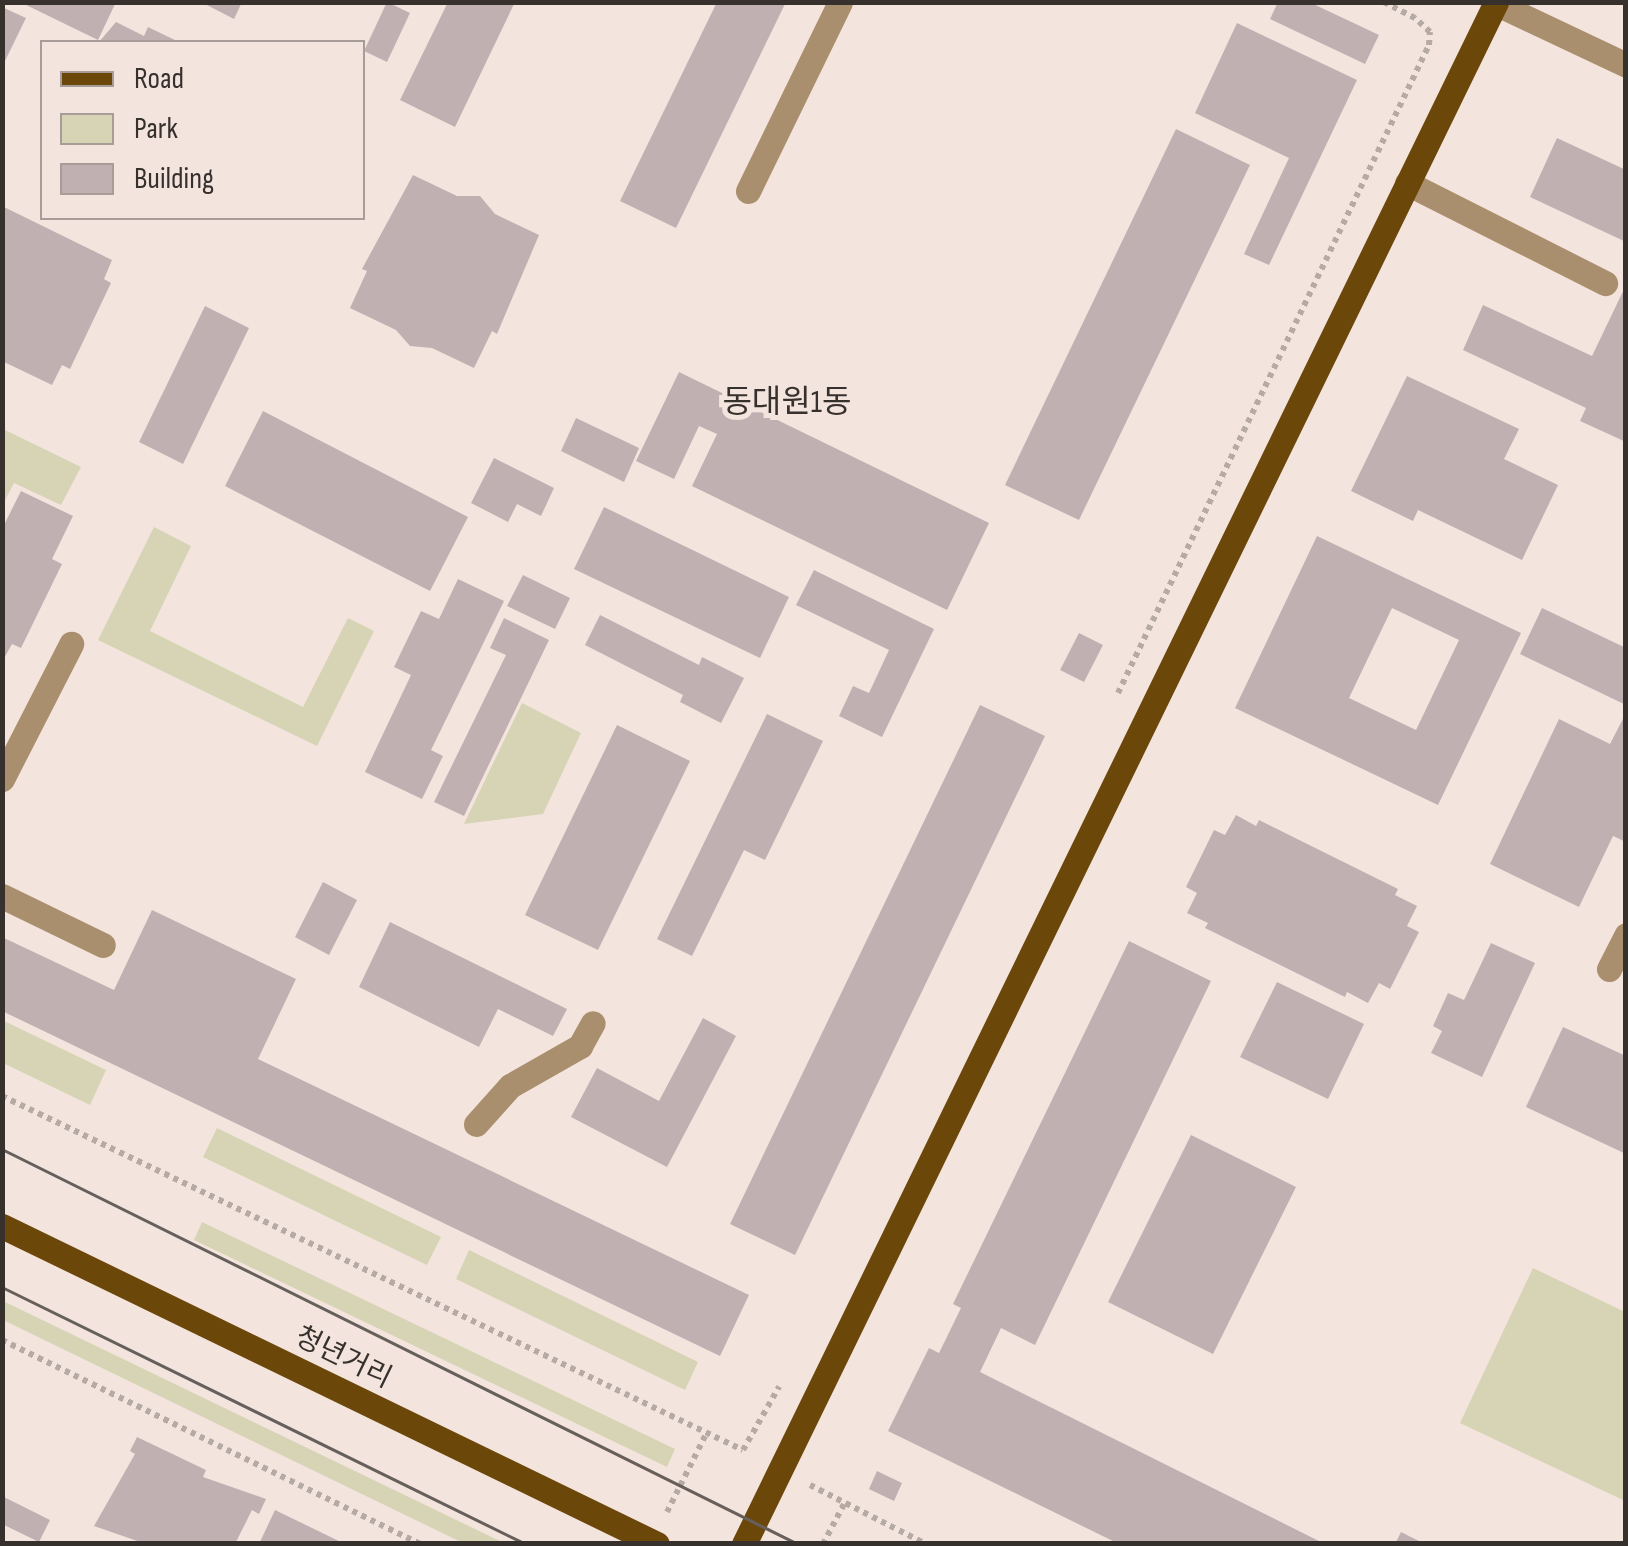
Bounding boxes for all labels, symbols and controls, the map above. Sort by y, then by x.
legend [40,40,365,220]
text: Road [134,61,184,97]
text: Park [134,111,178,147]
text: Building [134,161,214,197]
district label: 동대원1동 [723,384,851,422]
street label: 청년거리 [289,1320,397,1396]

